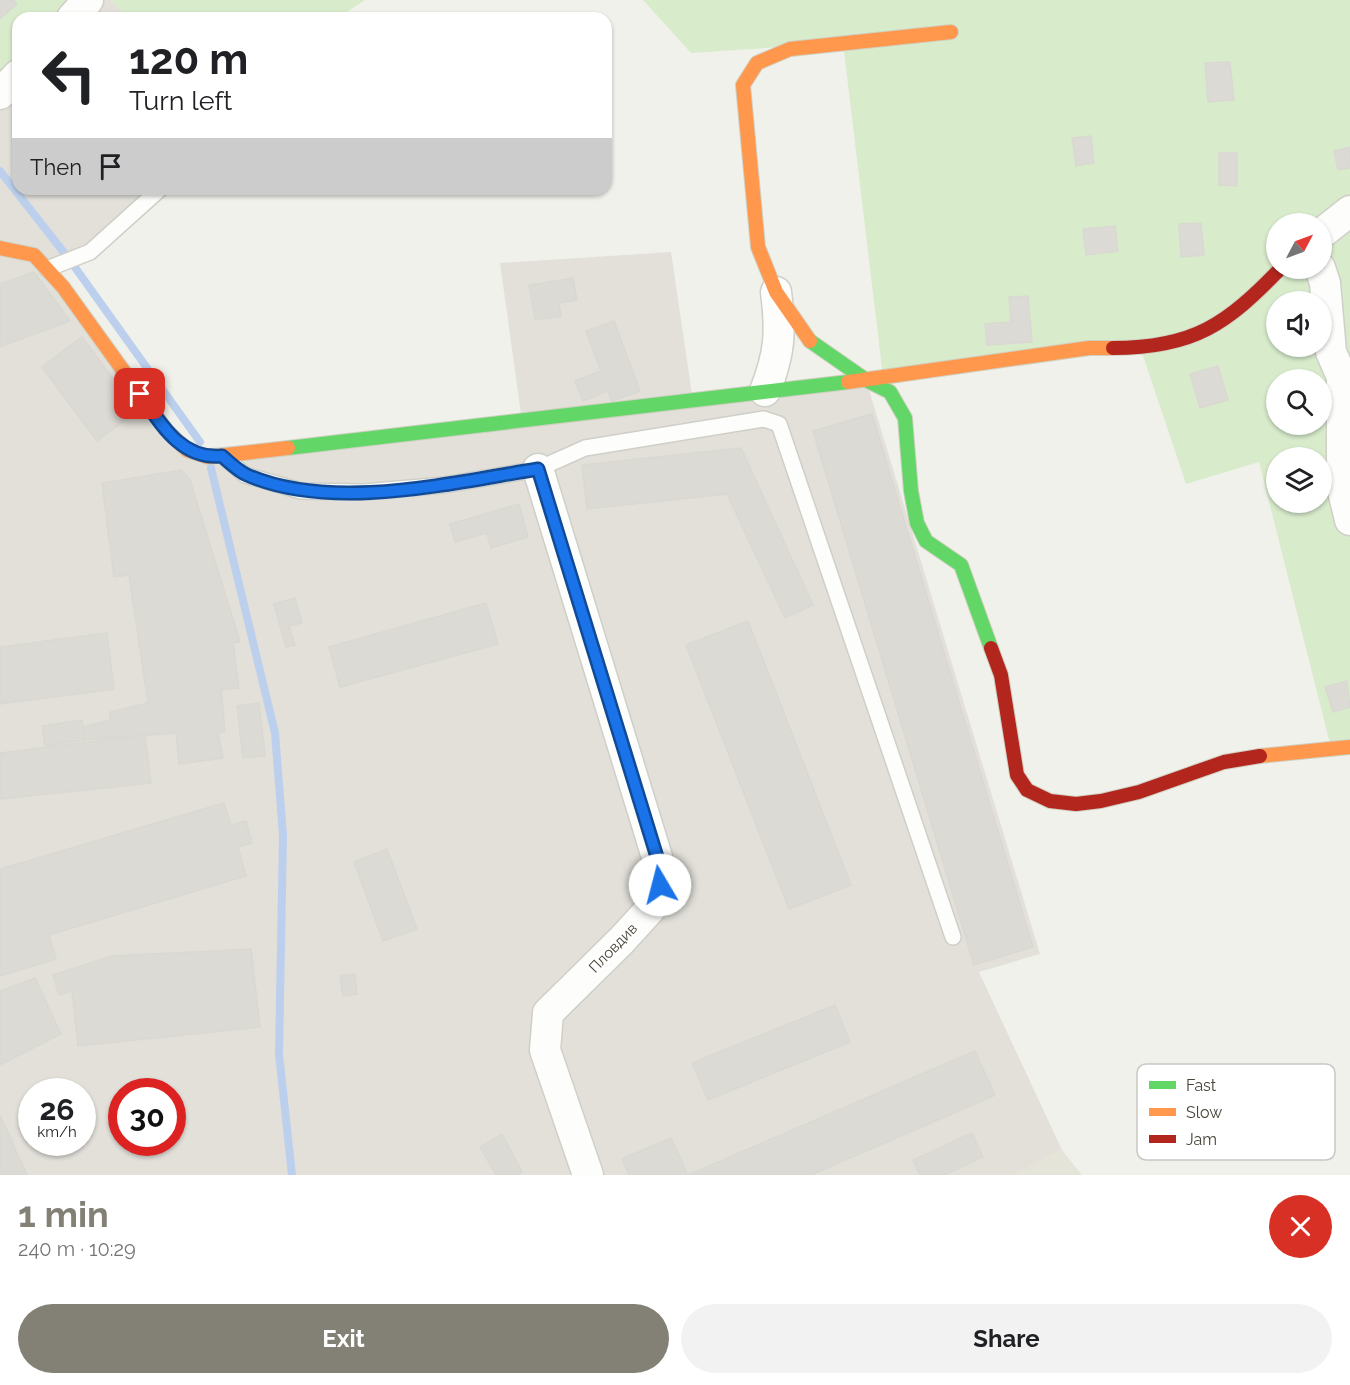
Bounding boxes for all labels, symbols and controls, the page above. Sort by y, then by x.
text: 120 m [129,35,248,84]
icon: left [30,36,108,114]
text: Turn left [129,85,232,116]
icon: arrive [94,150,127,183]
text: Then [30,154,82,180]
north arrow [1266,213,1332,279]
map controls [1266,213,1332,513]
button: sound [1266,291,1332,357]
pin [114,368,165,419]
button: search [1266,369,1332,435]
icon: arrive [123,377,156,410]
button: layers [1266,447,1332,513]
position arrow [628,853,692,917]
street label: Пловдив [585,920,641,976]
legend [1137,1064,1335,1160]
text: Fast [1186,1076,1217,1095]
speed limit sign: 30 [108,1078,186,1156]
text: 26 [39,1092,75,1127]
text: Slow [1186,1103,1222,1122]
text: km/h [37,1123,77,1141]
text: Jam [1186,1130,1217,1149]
text: 1 min [18,1193,109,1235]
button: close [1269,1195,1332,1258]
text: 240 m · 10:29 [18,1237,136,1261]
button: Exit [18,1304,669,1373]
button: Share [681,1304,1332,1373]

